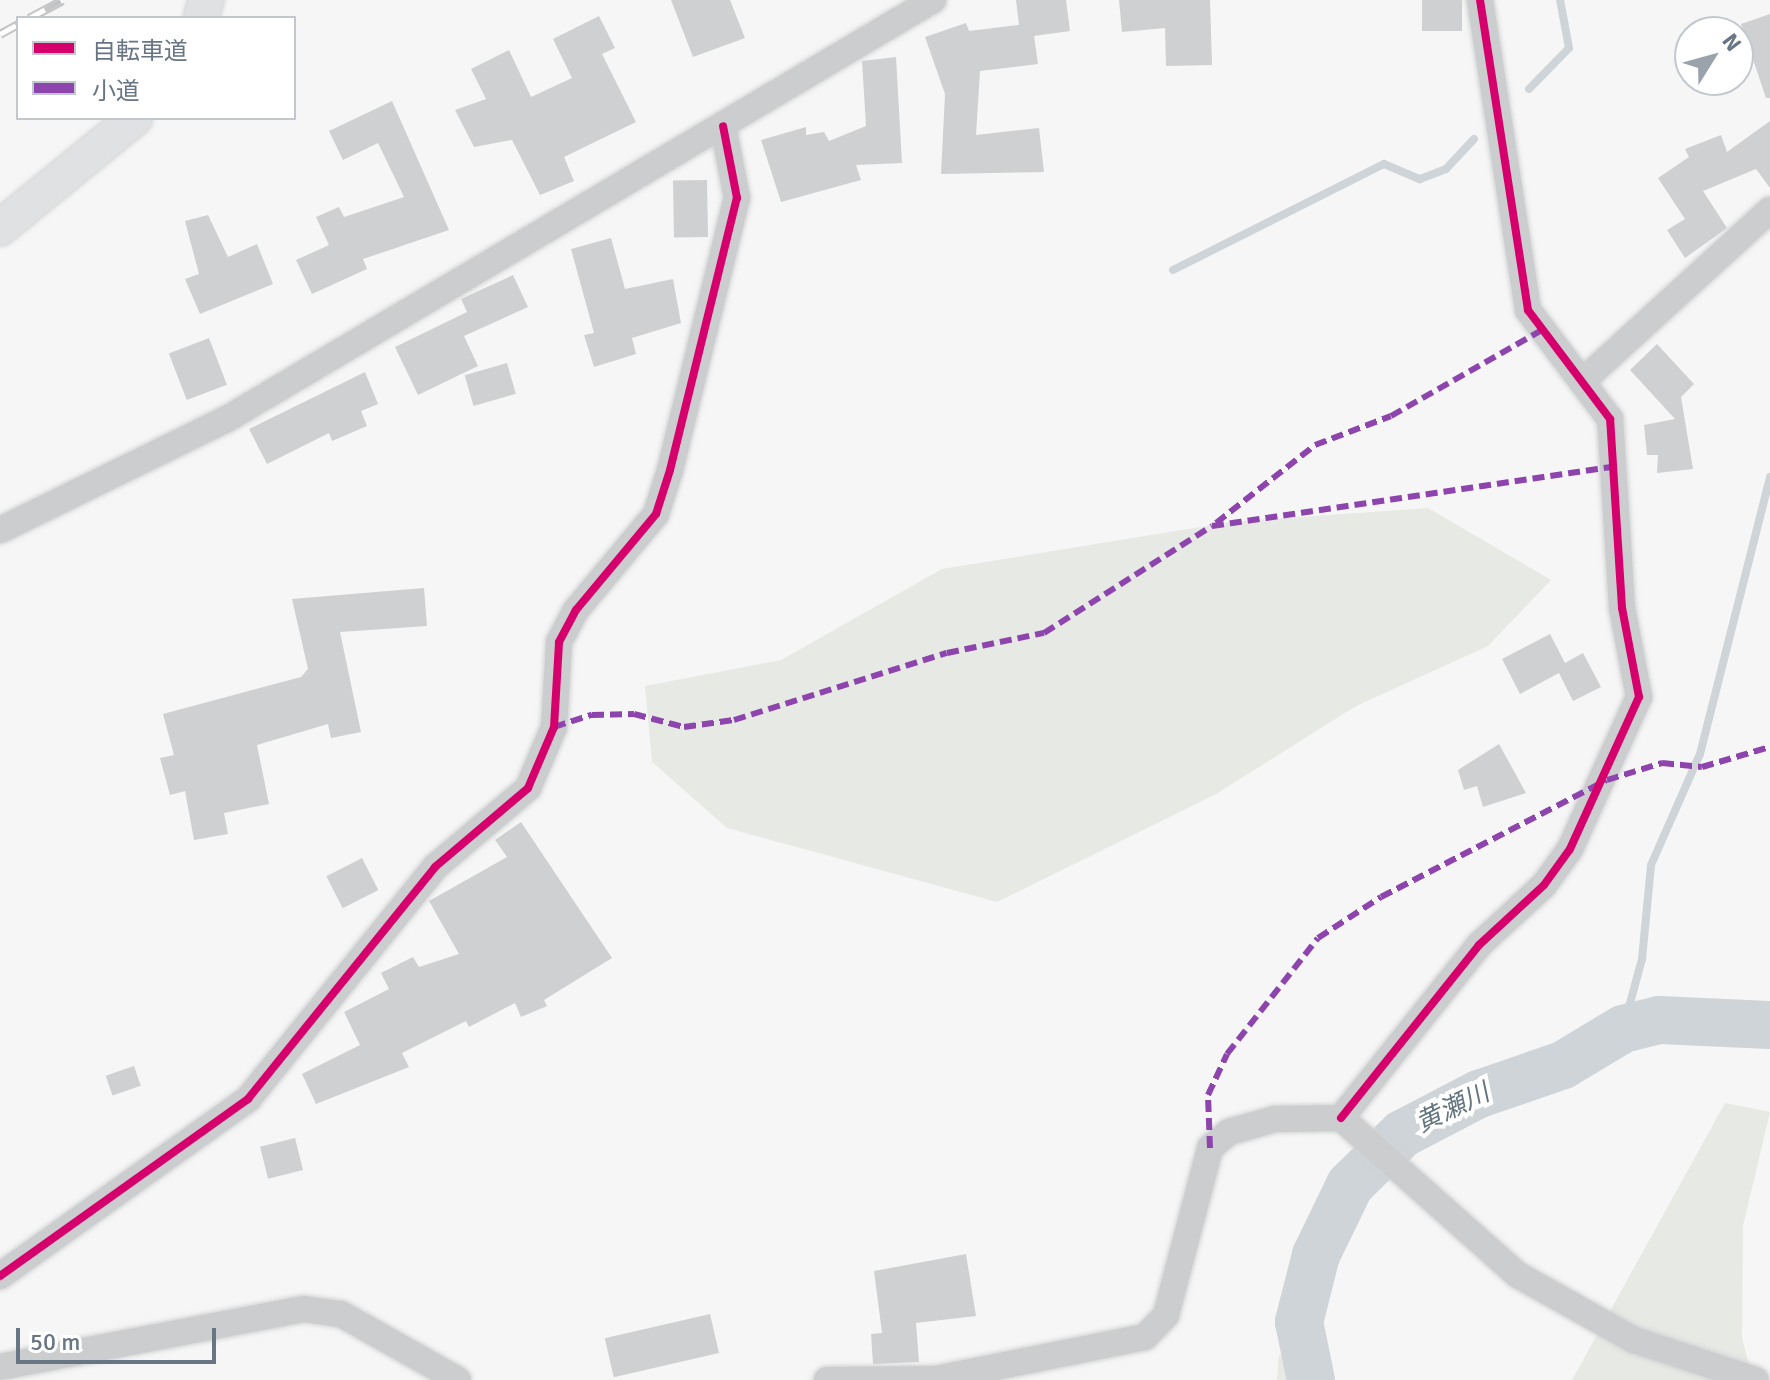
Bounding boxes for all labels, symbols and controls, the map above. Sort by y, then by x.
legend [16,16,296,120]
north arrow [1674,16,1754,96]
text: N [1717,28,1747,57]
text: 自転車道 [92,36,188,66]
text: 小道 [92,76,140,106]
water label: 黄瀬川 [1411,1078,1495,1140]
scale bar [20,1312,220,1362]
text: 50 m [30,1327,80,1357]

